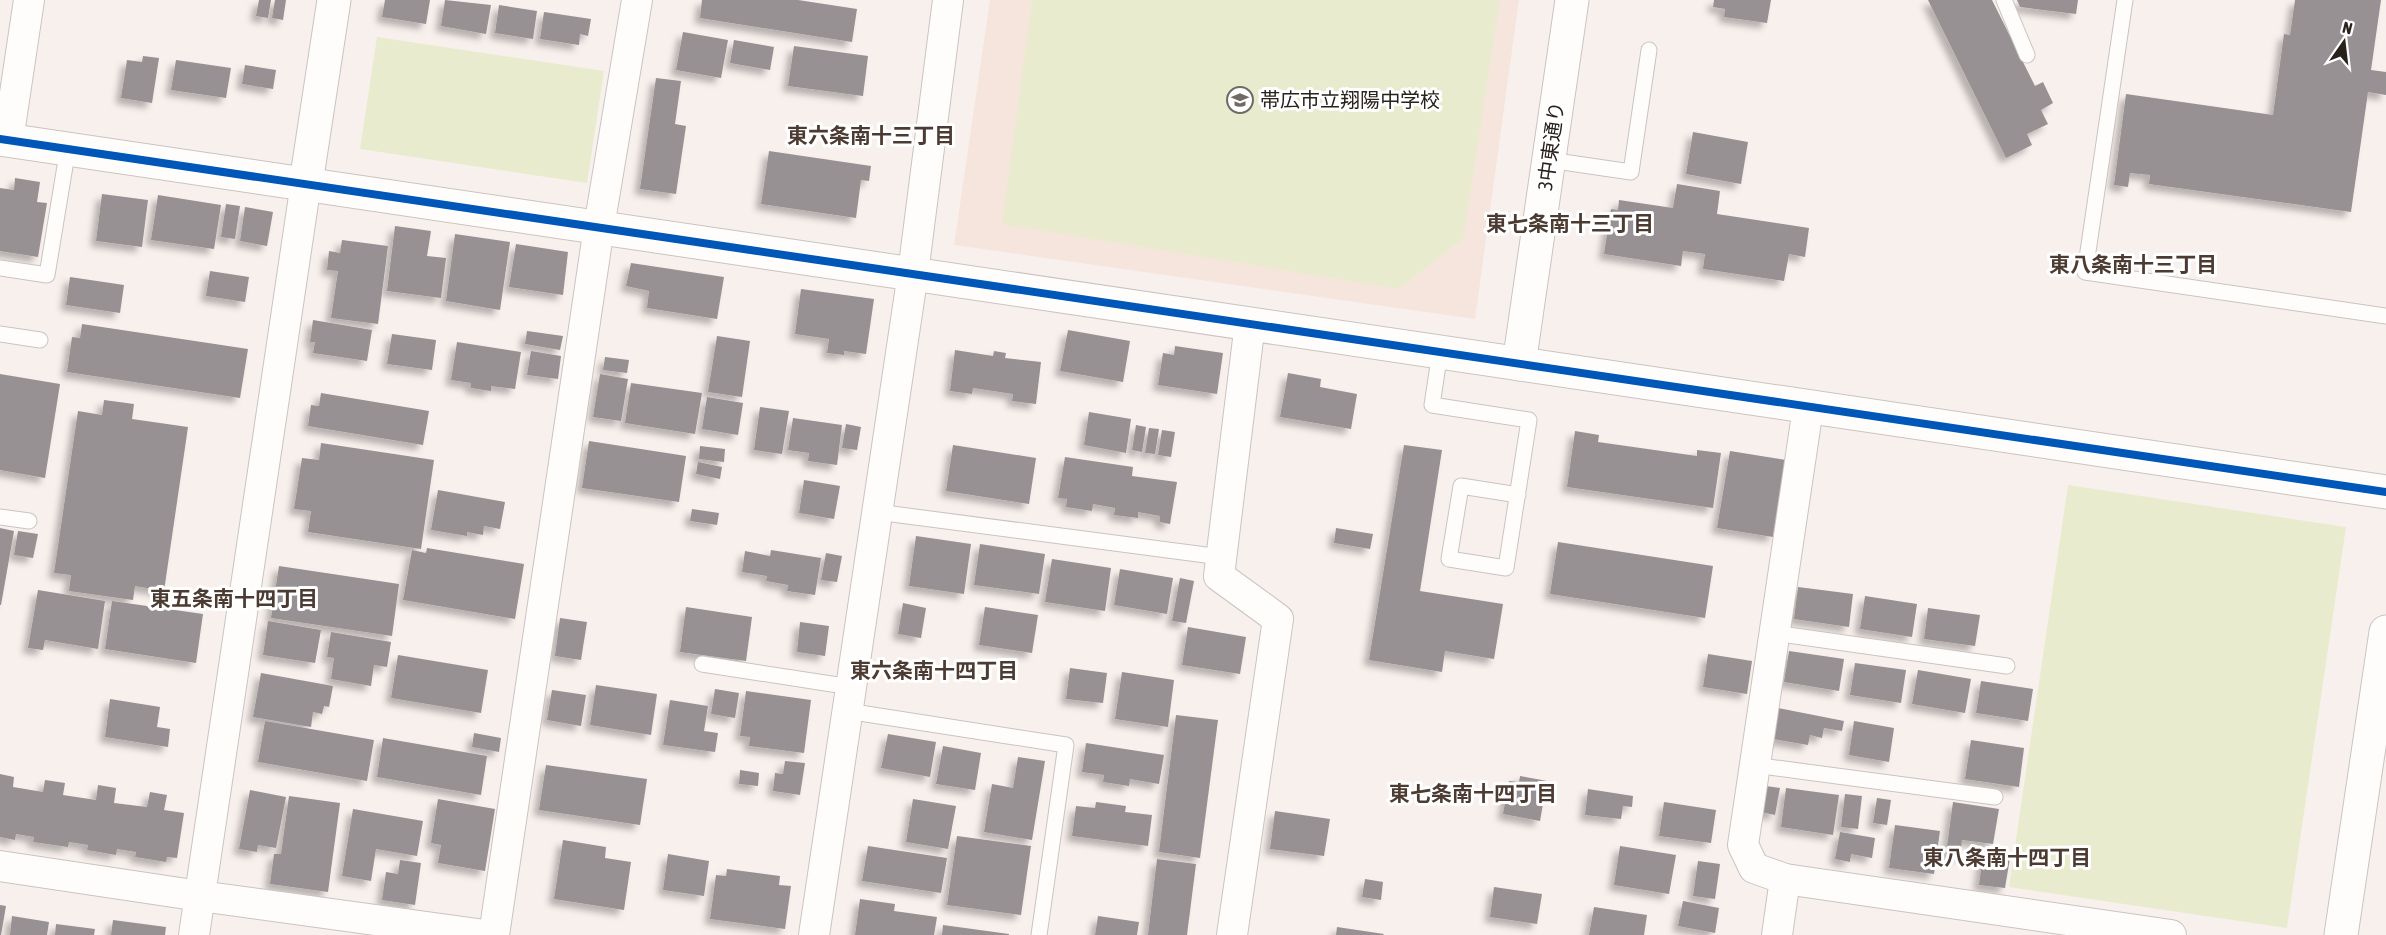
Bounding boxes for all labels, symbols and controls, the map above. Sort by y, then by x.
north arrow [2314,12,2374,72]
text: N [2341,18,2354,37]
school or university icon: 帯広市立翔陽中学校 [1225,85,1255,115]
place label: 帯広市立翔陽中学校 [1260,88,1440,111]
street label: 3中東通り [1533,100,1568,192]
district label: 東六条南十三丁目 [787,123,955,147]
district label: 東七条南十三丁目 [1486,211,1654,235]
district label: 東八条南十三丁目 [2049,252,2217,276]
district label: 東五条南十四丁目 [150,586,318,610]
district label: 東六条南十四丁目 [850,658,1018,682]
district label: 東七条南十四丁目 [1389,781,1557,805]
district label: 東八条南十四丁目 [1923,845,2091,869]

